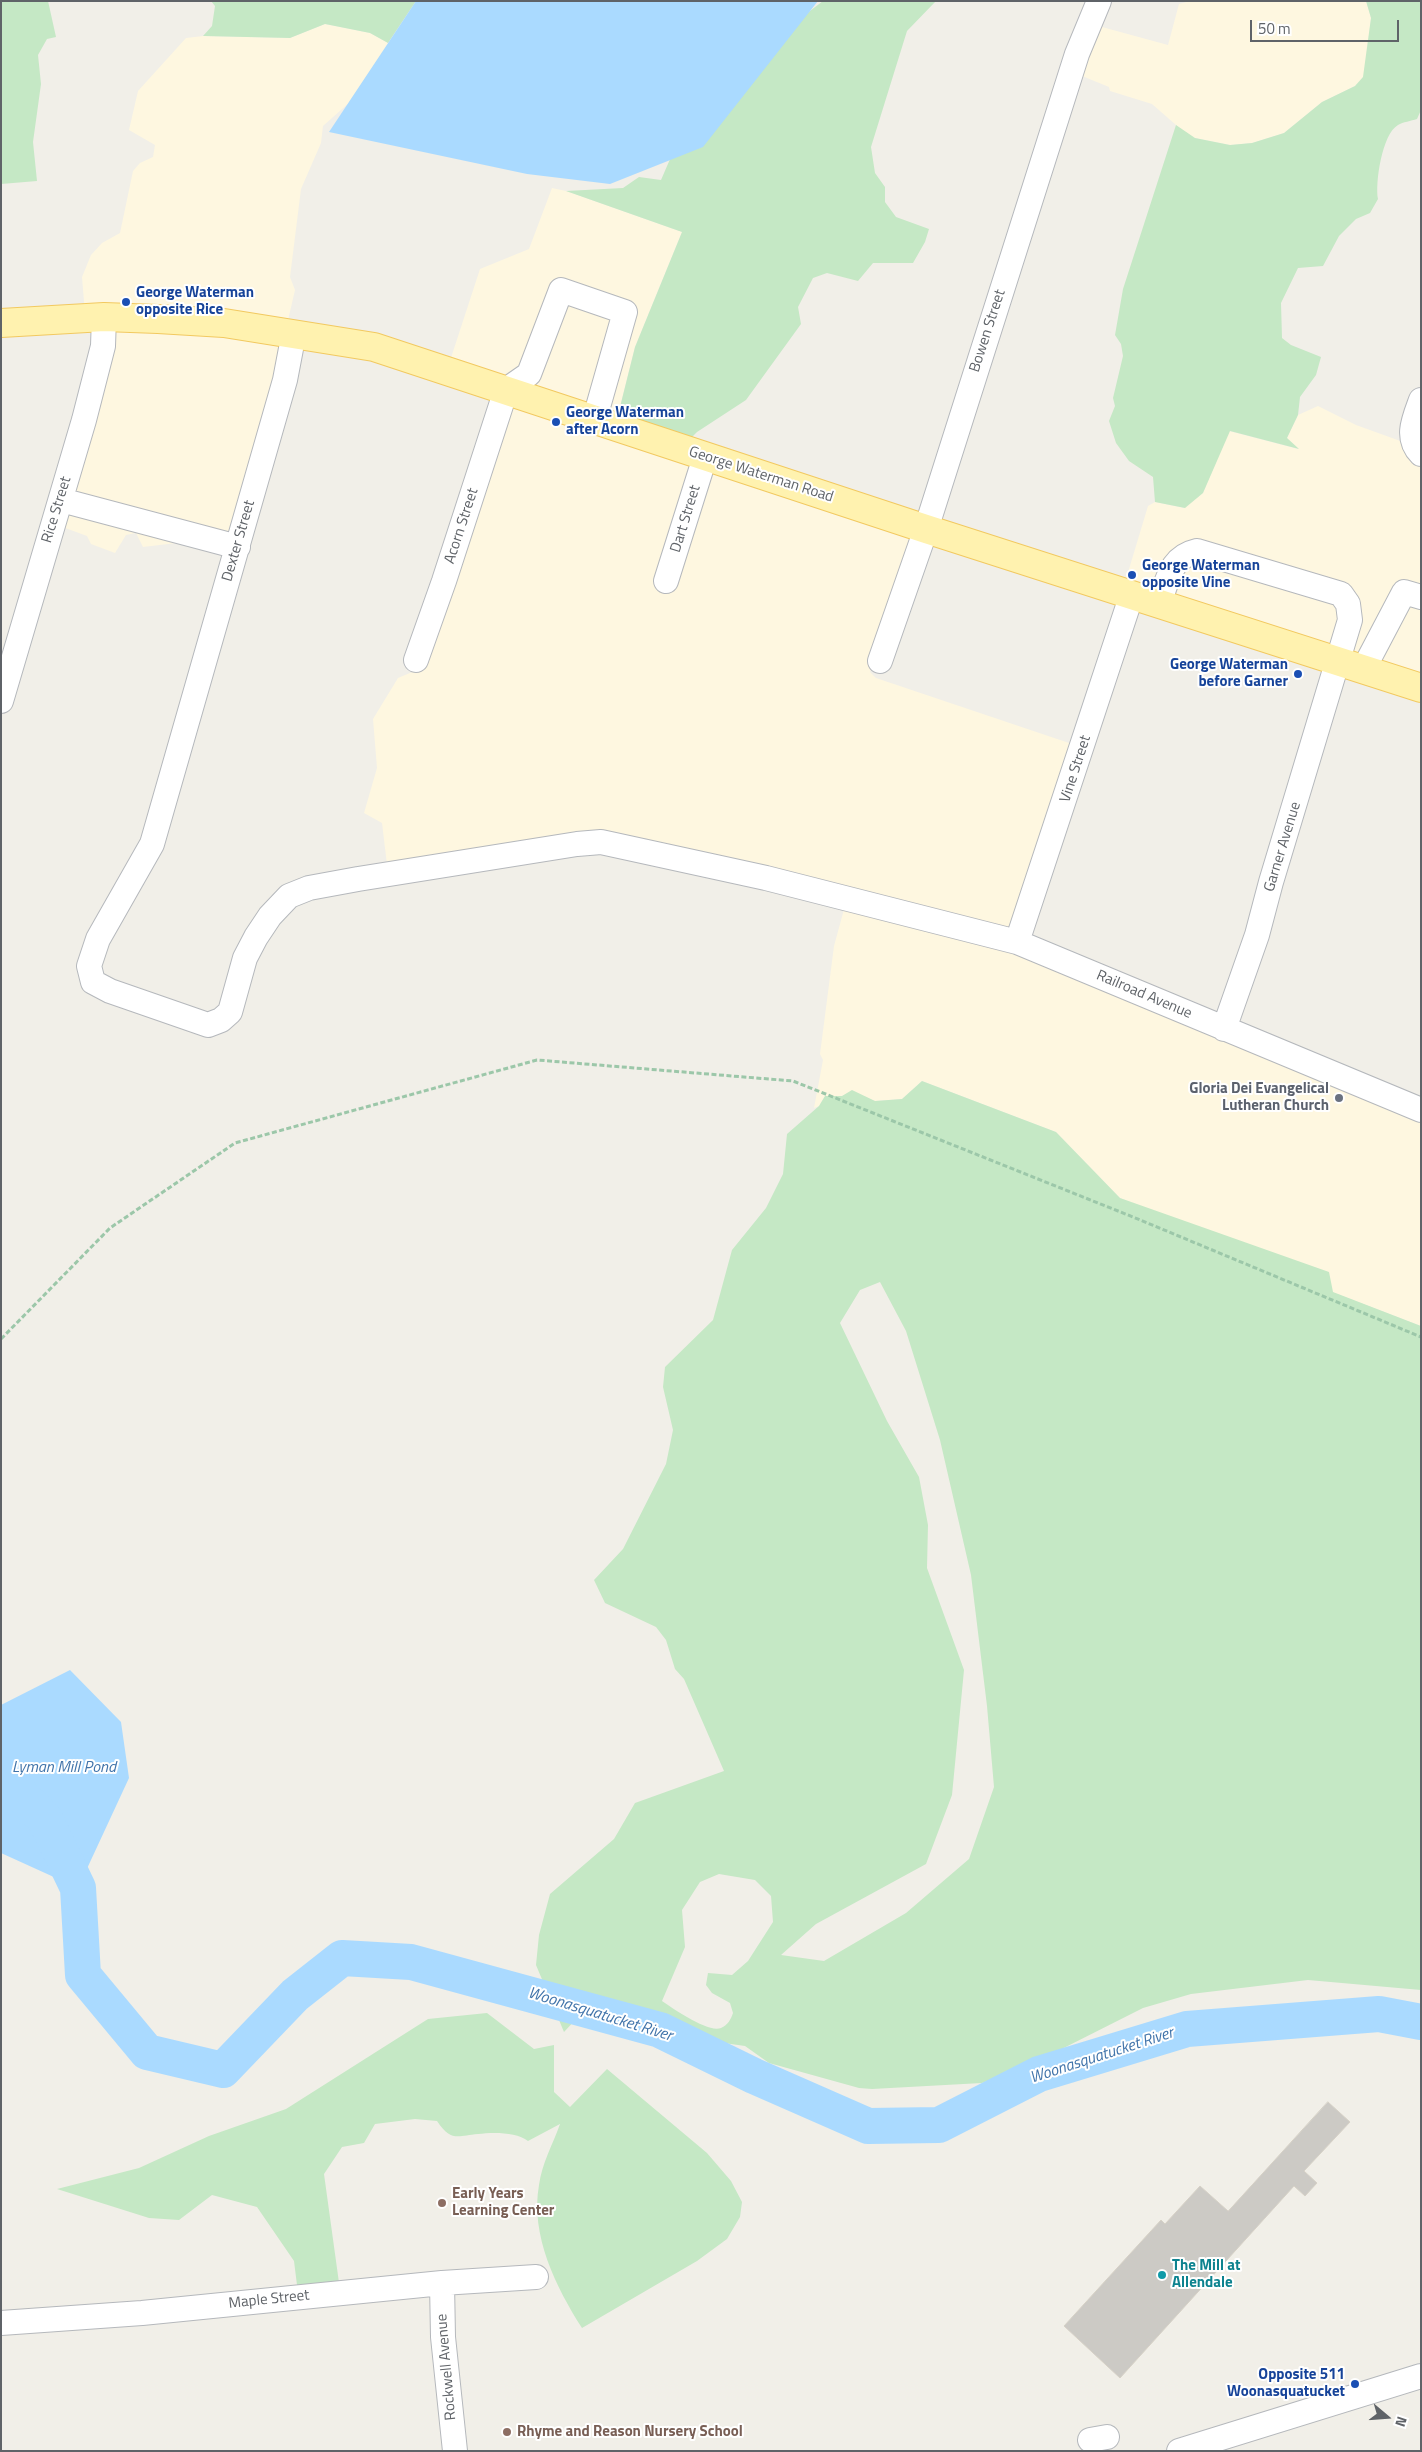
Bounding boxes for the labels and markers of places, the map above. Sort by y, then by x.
place label: George Waterman opposite Rice [136,284,254,319]
marker: George Waterman opposite Rice [120,296,132,308]
place label: George Waterman after Acorn [566,404,684,439]
marker: George Waterman after Acorn [550,416,562,428]
place label: George Waterman opposite Vine [1142,557,1260,592]
marker: George Waterman opposite Vine [1126,569,1138,581]
place label: George Waterman before Garner [1170,656,1288,691]
marker: George Waterman before Garner [1292,668,1304,680]
place label: Gloria Dei Evangelical Lutheran Church [1189,1080,1329,1115]
marker: Gloria Dei Evangelical Lutheran Church [1333,1092,1345,1104]
place label: Early Years Learning Center [452,2185,554,2220]
marker: Early Years Learning Center [436,2197,448,2209]
place label: The Mill at Allendale [1172,2257,1240,2292]
marker: The Mill at Allendale [1156,2269,1168,2281]
place label: Opposite 511 Woonasquatucket [1227,2366,1345,2401]
marker: Opposite 511 Woonasquatucket [1349,2378,1361,2390]
place label: Rhyme and Reason Nursery School [517,2423,743,2441]
marker: Rhyme and Reason Nursery School [501,2426,513,2438]

